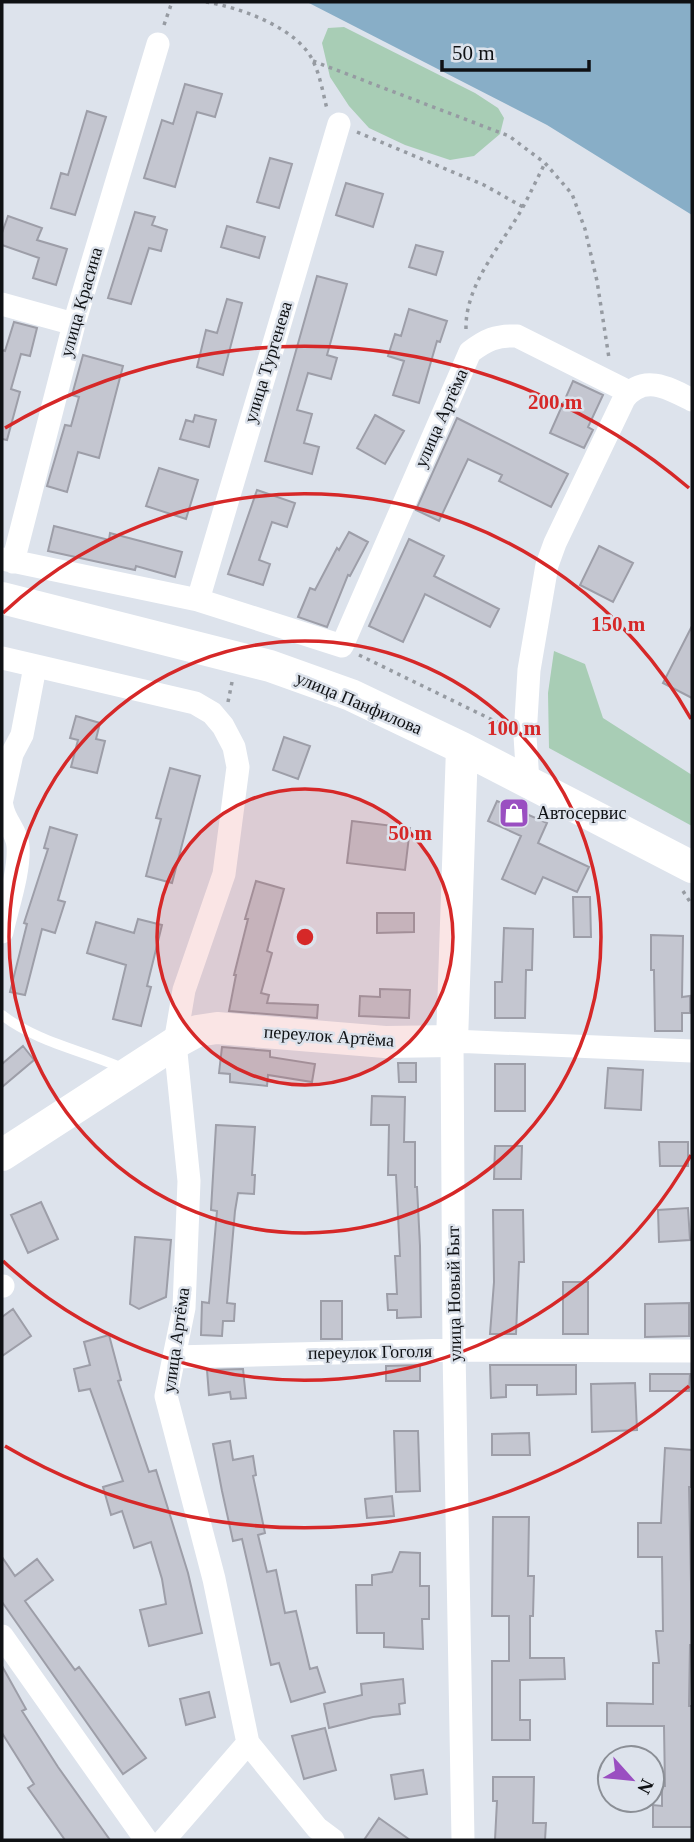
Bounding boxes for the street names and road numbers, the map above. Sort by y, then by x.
street label: улица Красина [56,245,106,359]
street label: улица Тургенева [240,299,296,425]
street label: улица Артёма [410,366,472,470]
street label: улица Панфилова [293,667,425,739]
street label: переулок Артёма [263,1021,395,1051]
street label: улица Новый Быт [443,1226,465,1362]
street label: улица Артёма [159,1286,193,1394]
street label: переулок Гоголя [308,1341,432,1363]

